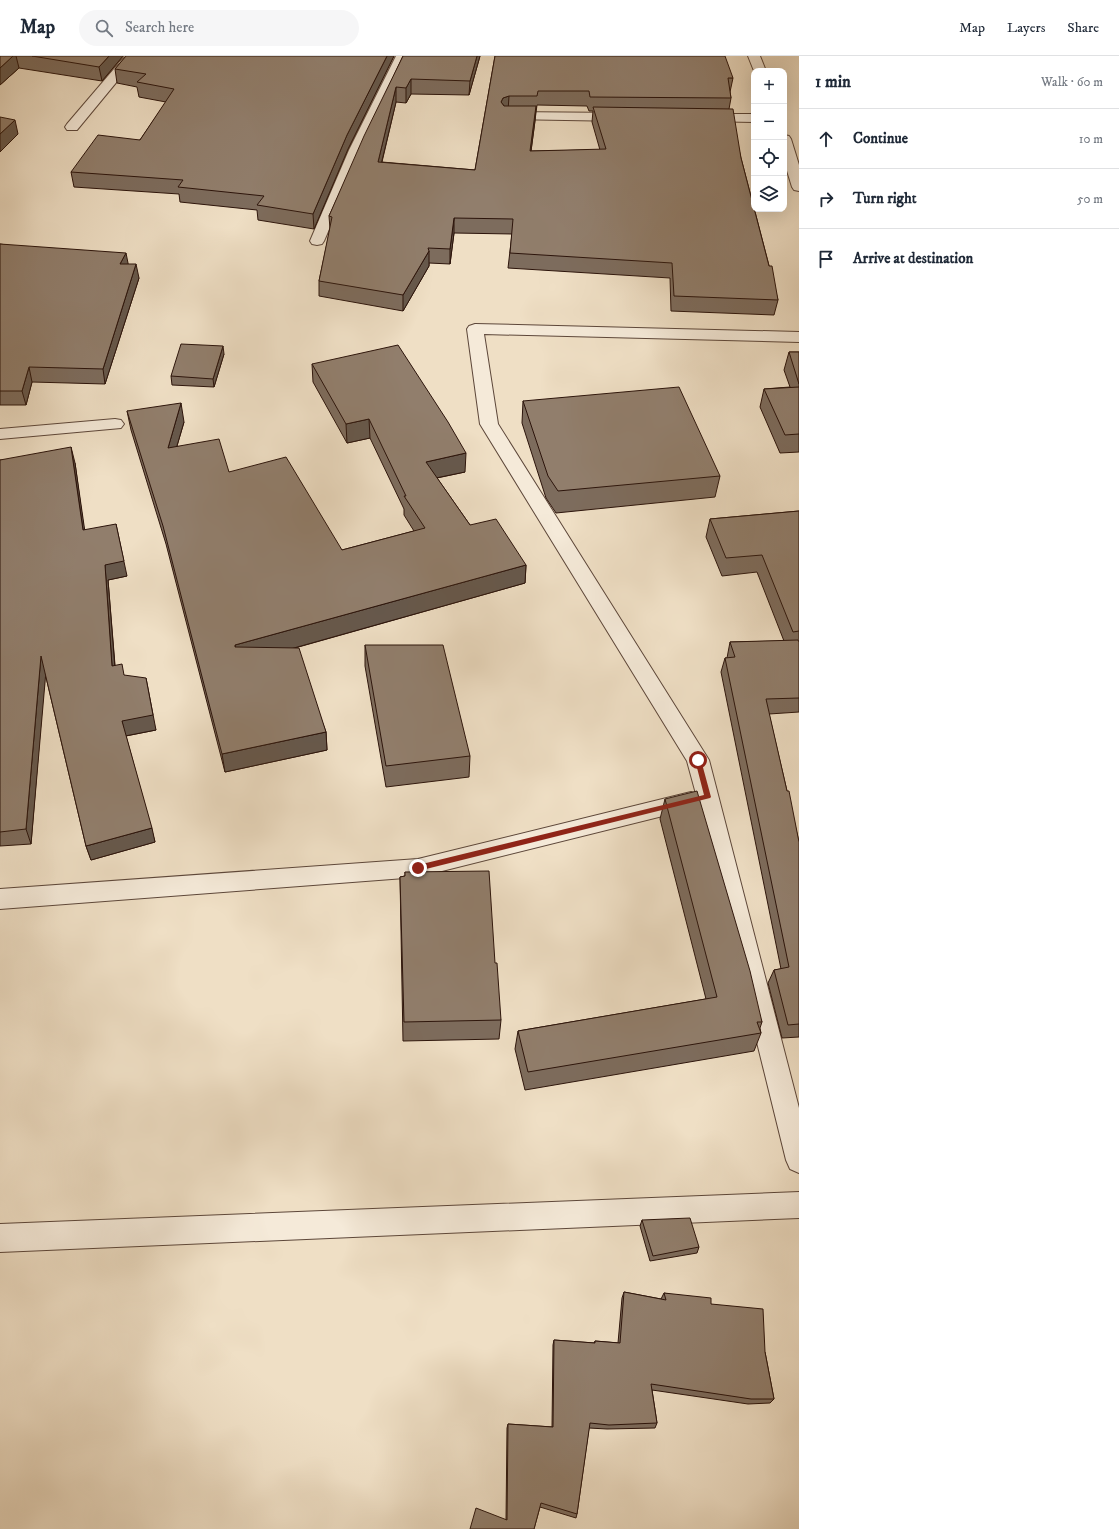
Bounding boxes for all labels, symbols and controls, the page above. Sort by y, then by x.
search box [79,10,359,46]
text: Map [20,16,55,39]
icon: search [93,17,115,39]
text: Search here [125,18,194,37]
text: Map [959,19,985,37]
text: Layers [1007,19,1045,37]
text: Share [1067,19,1099,37]
map controls [751,68,787,212]
button: + [751,68,787,104]
text: 1 min [815,71,851,93]
text: Walk · 60 m [1041,74,1103,90]
button: − [751,104,787,140]
icon: ahead [815,128,837,150]
text: Continue [853,129,908,148]
text: 10 m [1079,131,1103,147]
button: locate [751,140,787,176]
button: layers [751,176,787,212]
icon: right [815,188,837,210]
text: Turn right [853,189,916,208]
text: 50 m [1077,191,1103,207]
icon: arrive [815,248,837,270]
text: Arrive at destination [853,249,973,268]
route start [689,751,707,769]
route end [409,859,427,877]

